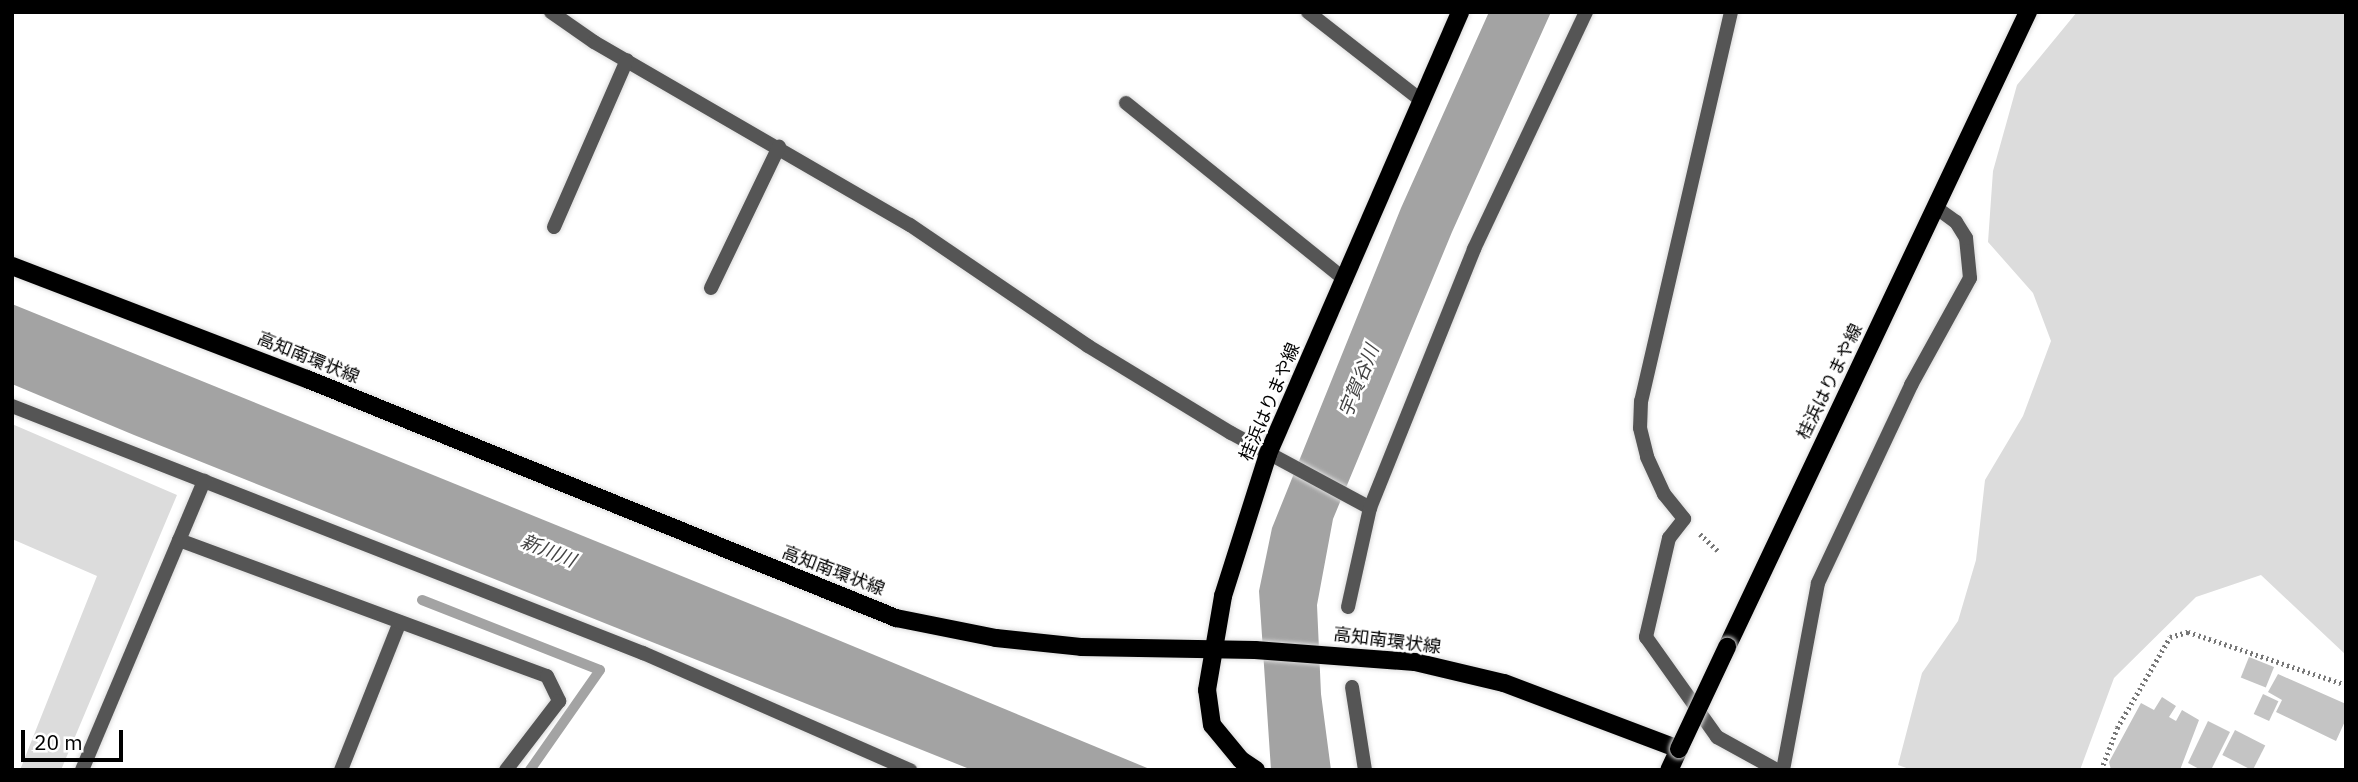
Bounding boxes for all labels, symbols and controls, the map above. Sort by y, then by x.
street label: 桂浜はりまや線 [1793,321,1867,443]
street label: 高知南環状線 [254,328,362,388]
street label: 桂浜はりまや線 [1235,340,1305,464]
water label: 宇賀谷川 [1334,341,1384,421]
water label: 新川川 [517,530,579,572]
street label: 高知南環状線 [779,542,887,600]
street label: 高知南環状線 [1332,624,1442,658]
scale bar [24,716,126,760]
text: 20 m [34,728,83,756]

